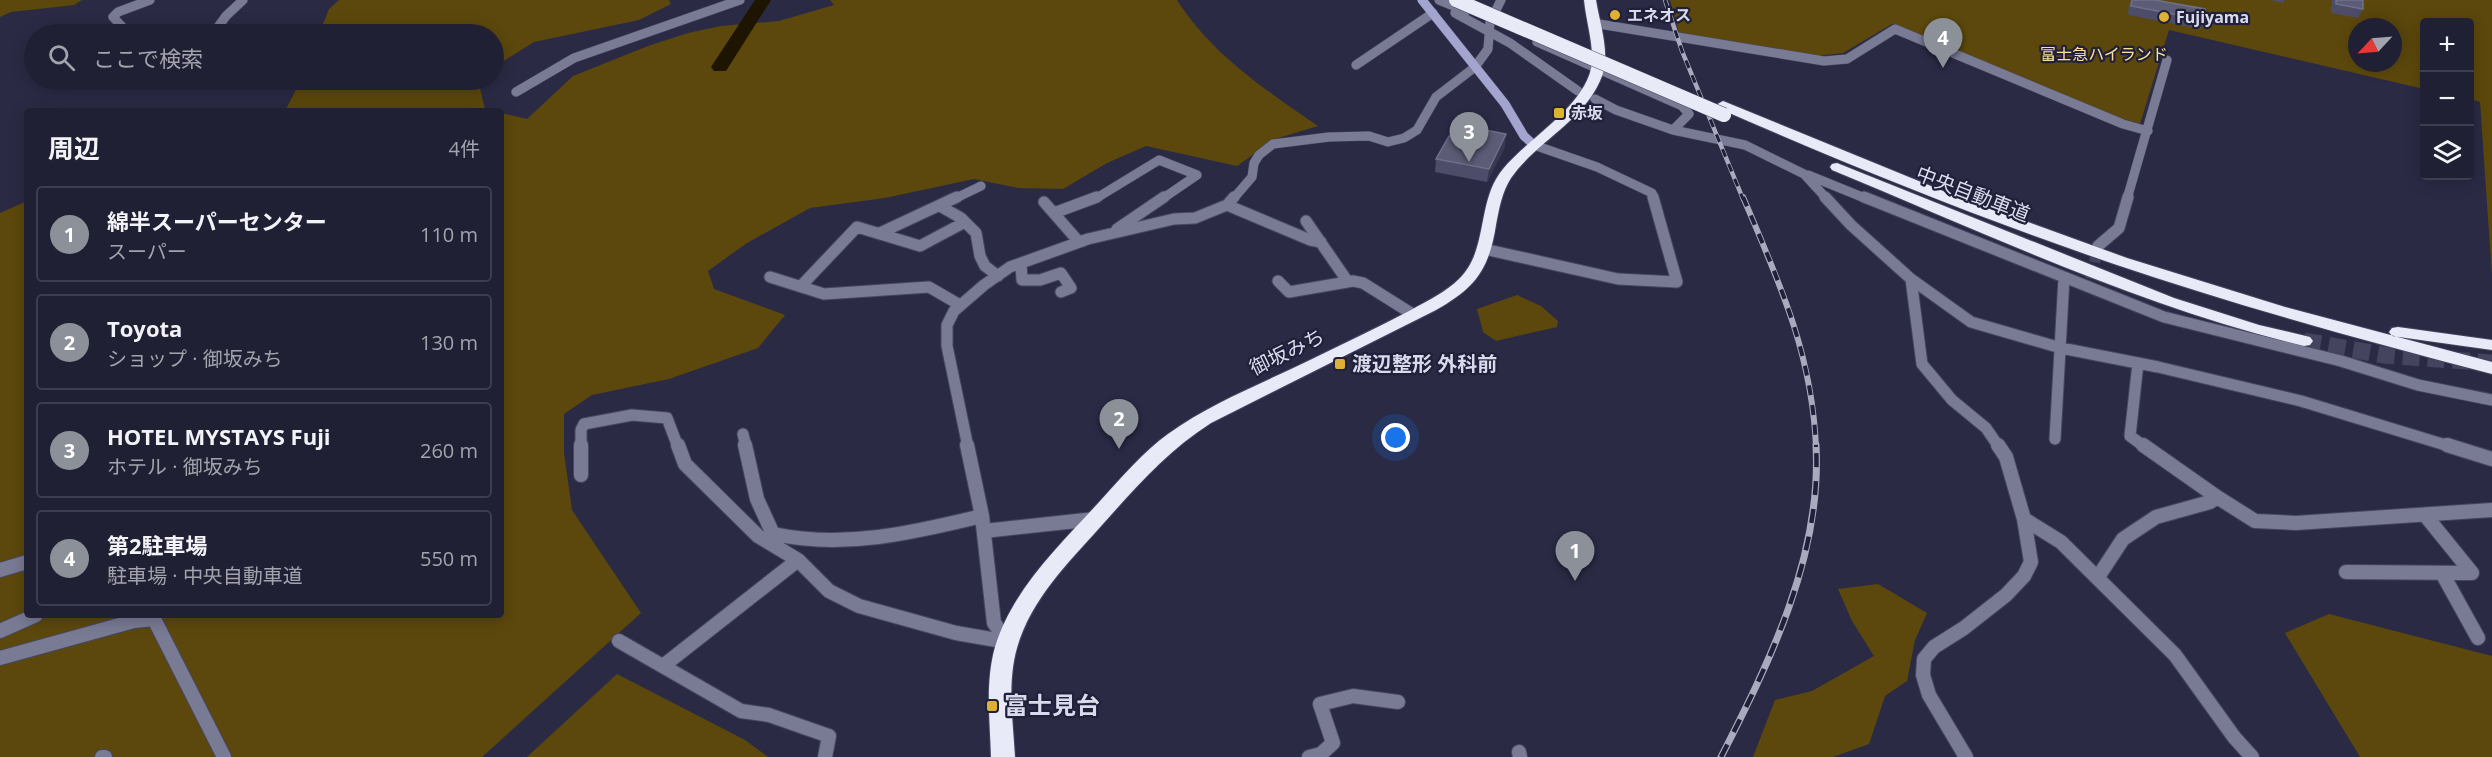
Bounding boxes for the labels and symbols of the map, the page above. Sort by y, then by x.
place label: エネオス [1627,4,1691,26]
place label: Fujiyama [2176,6,2249,28]
marker: エネオス [1608,8,1622,22]
marker: Fujiyama [2157,10,2171,24]
north arrow [2348,18,2402,72]
pin: 4 [1924,19,1962,68]
park label: 富士急ハイランド [2040,43,2168,65]
place label: 赤坂 [1571,102,1603,124]
marker: 赤坂 [1552,106,1566,120]
pin: 3 [1450,112,1488,162]
street label: 中央自動車道 [1912,159,2034,228]
street label: 御坂みち [1245,322,1329,381]
place label: 渡辺整形 外科前 [1352,350,1497,377]
marker: 渡辺整形 外科前 [1333,357,1347,371]
pin: 2 [1100,400,1138,449]
your location [1381,423,1410,452]
pin: 1 [1556,532,1594,581]
place label: 富士見台 [1004,688,1100,721]
marker: 富士見台 [985,699,999,713]

